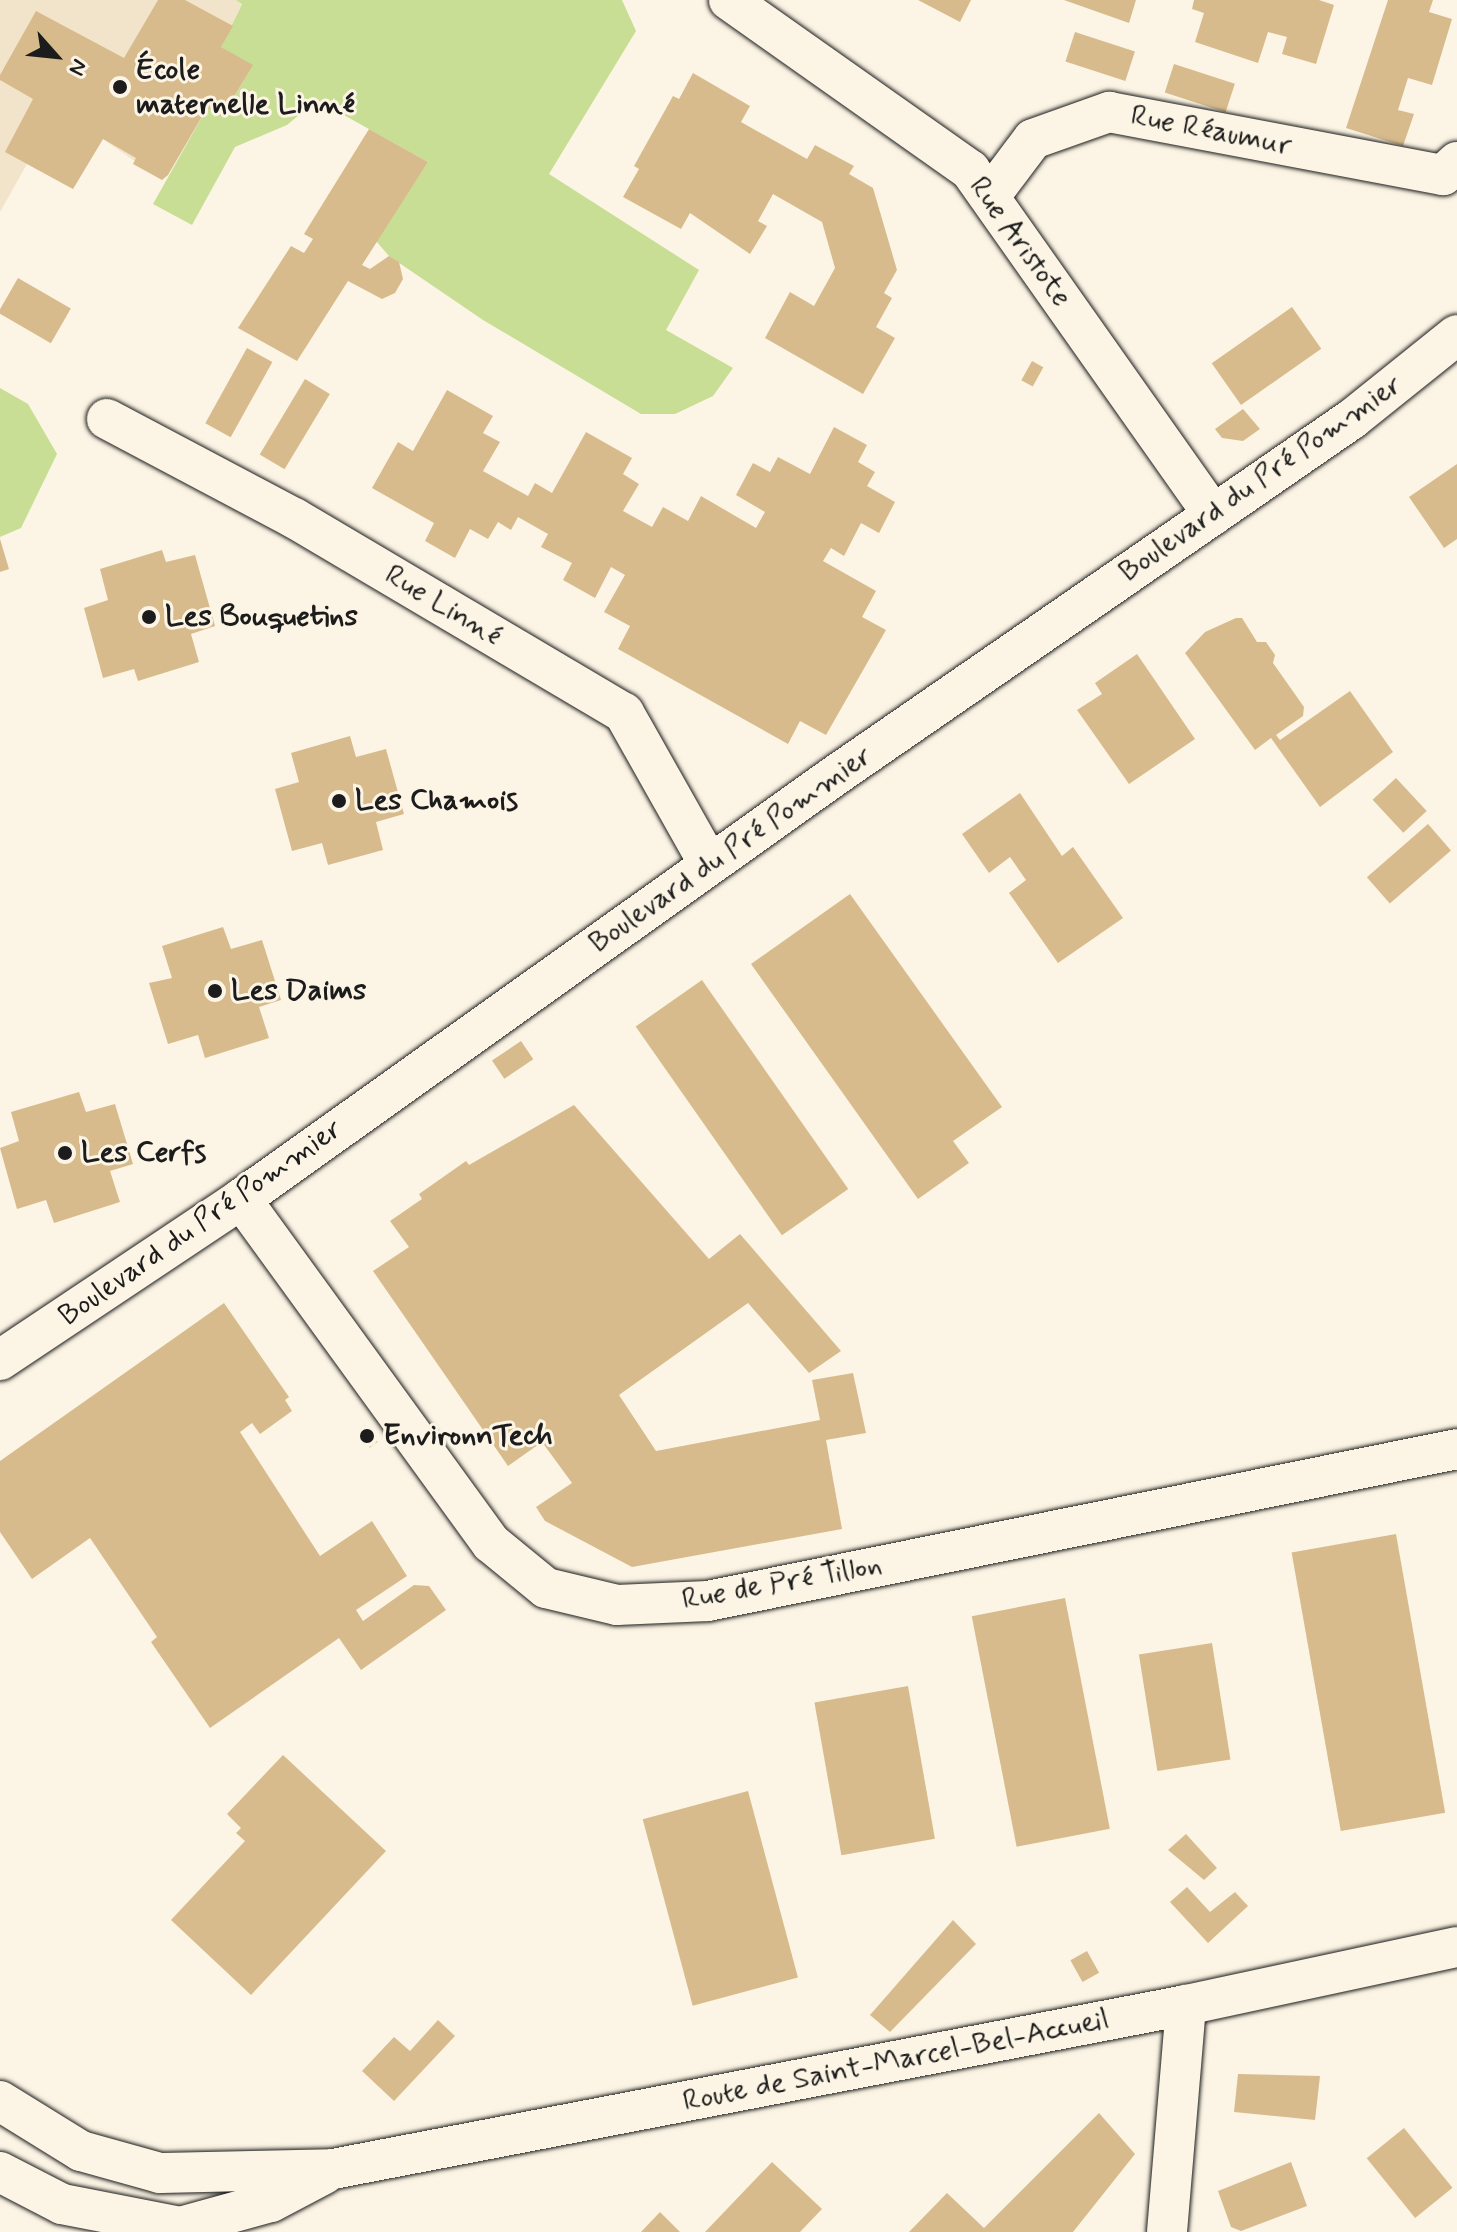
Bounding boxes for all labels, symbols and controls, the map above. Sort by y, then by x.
north arrow [16,16,96,96]
place label: École maternelle Linné [136,52,355,122]
text: N [62,54,93,80]
marker: École maternelle Linné [111,78,129,96]
street label: Rue Réaumur [1128,98,1294,164]
street label: Rue Aristote [961,170,1079,314]
street label: Boulevard du Pré Pommier [1113,368,1409,590]
street label: Rue Linné [378,557,508,655]
place label: Les Bouquetins [165,599,356,635]
marker: Les Bouquetins [140,608,158,626]
street label: Boulevard du Pré Pommier [583,739,879,961]
place label: Les Chamois [355,783,527,819]
marker: Les Chamois [330,792,348,810]
place label: Les Daims [231,973,369,1009]
marker: Les Daims [206,982,224,1000]
street label: Boulevard du Pré Pommier [53,1112,349,1334]
place label: Les Cerfs [81,1135,209,1171]
marker: Les Cerfs [56,1144,74,1162]
place label: EnvironnTech [383,1418,553,1454]
marker: EnvironnTech [358,1427,376,1445]
street label: Rue de Pré Tillon [679,1548,885,1618]
street label: Route de Saint-Marcel-Bel-Accueil [680,2002,1112,2120]

